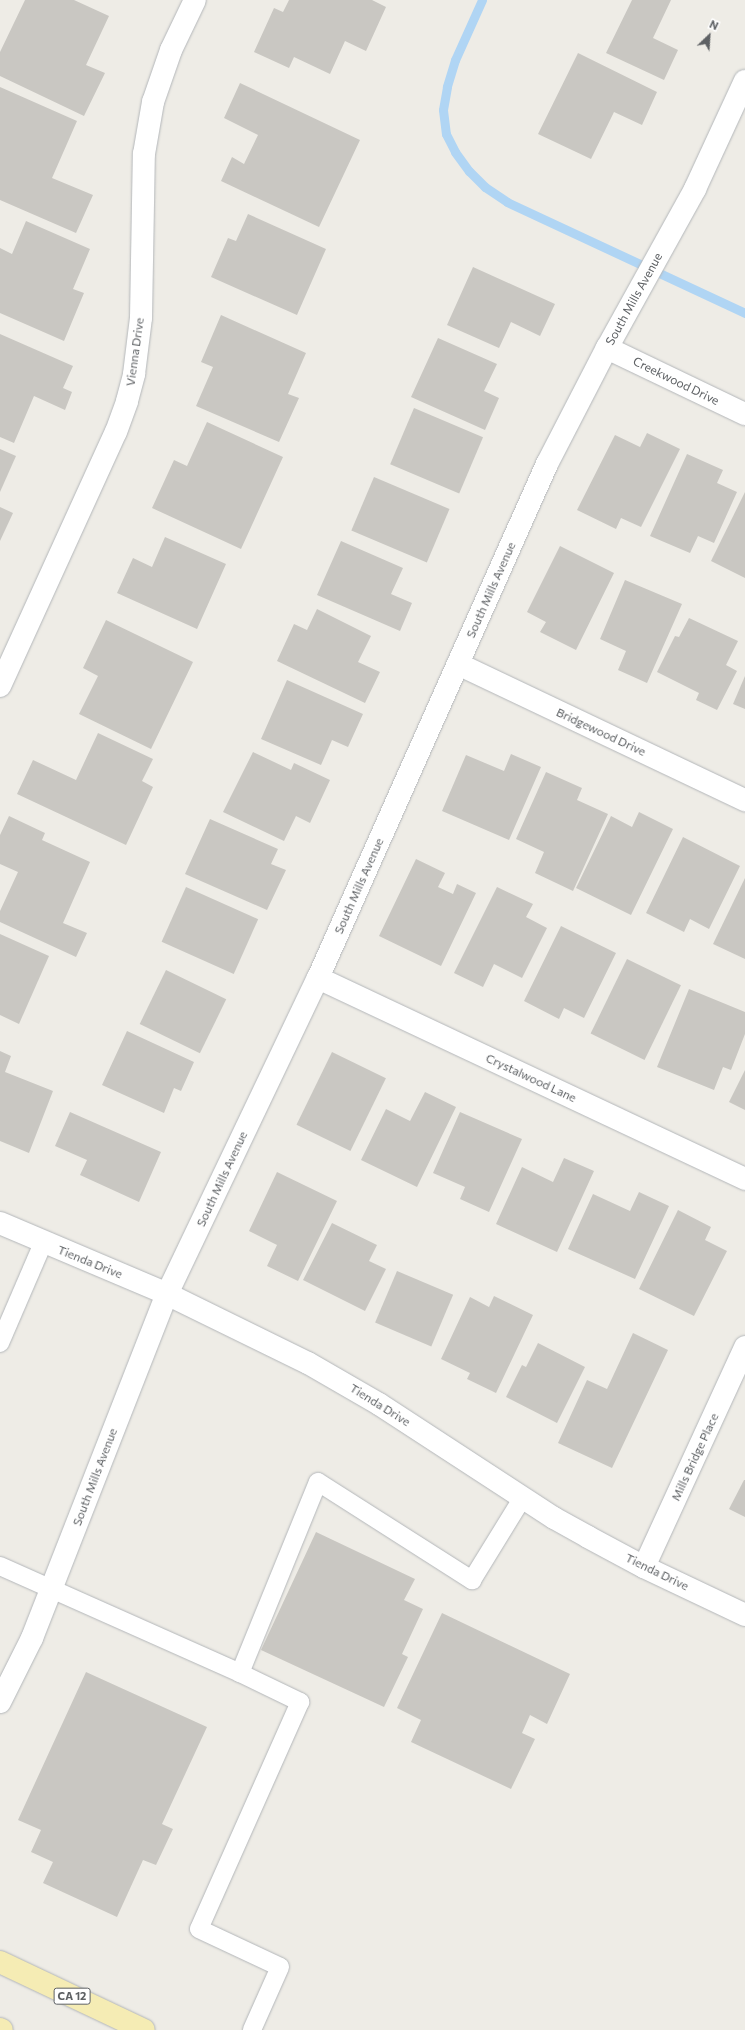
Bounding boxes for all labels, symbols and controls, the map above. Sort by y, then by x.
north arrow [689,16,729,56]
text: N [708,17,721,32]
street label: South Mills Avenue [603,250,665,348]
street label: Vienna Drive [123,317,147,387]
street label: Creekwood Drive [631,354,721,408]
street label: South Mills Avenue [463,540,519,640]
street label: Bridgewood Drive [554,705,648,759]
street label: South Mills Avenue [331,836,387,936]
street label: Crystalwood Lane [483,1051,579,1105]
street label: South Mills Avenue [194,1129,250,1229]
street label: Tienda Drive [56,1242,124,1282]
street label: Tienda Drive [347,1381,413,1429]
street label: Mills Bridge Place [668,1411,722,1503]
street label: South Mills Avenue [70,1426,120,1528]
street label: Tienda Drive [623,1551,691,1593]
road number: CA 12 [53,1987,91,2005]

